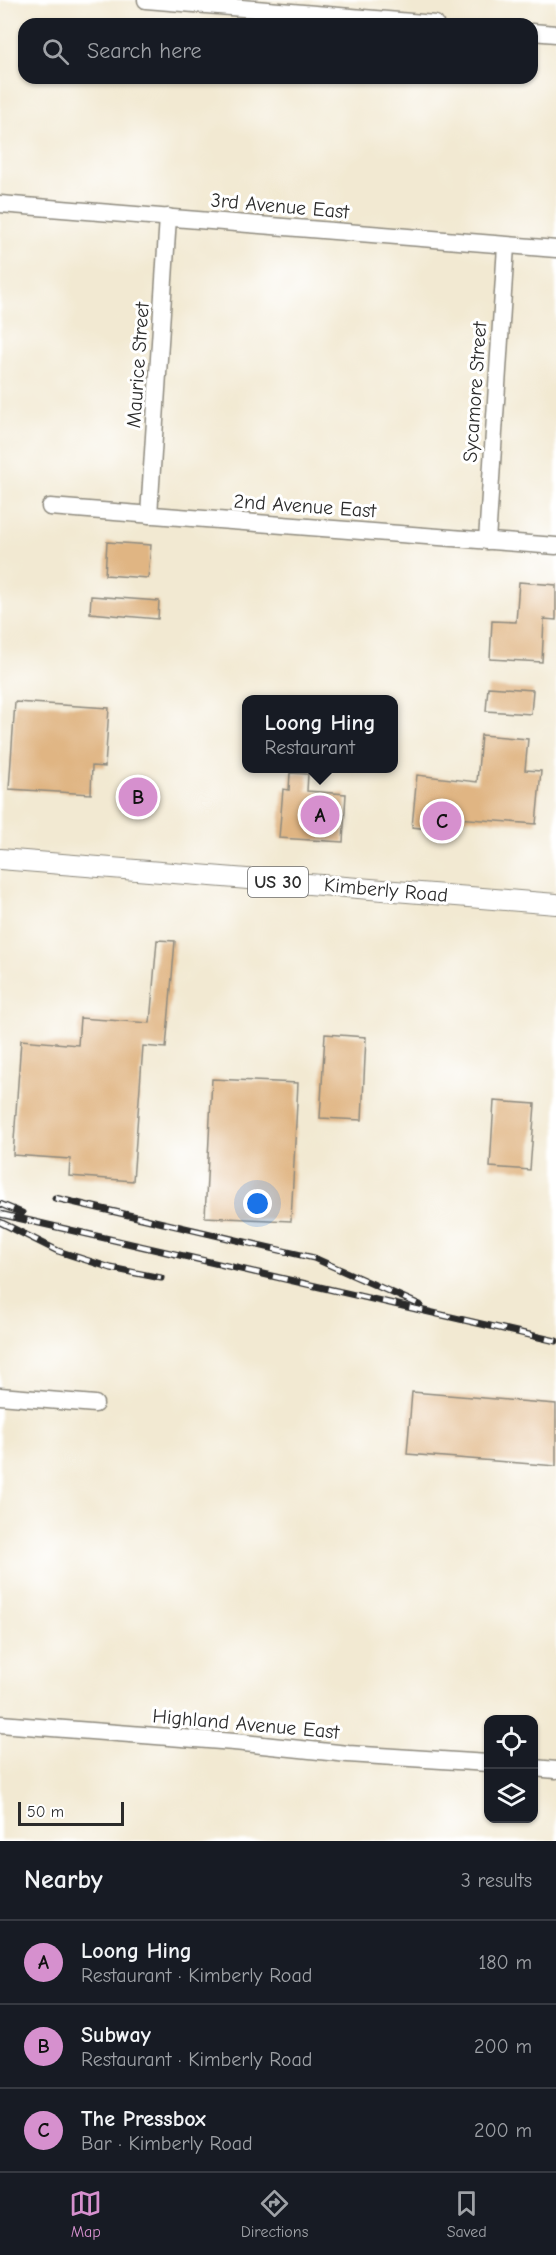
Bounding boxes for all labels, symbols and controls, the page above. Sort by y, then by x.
search box [18,18,538,84]
icon: search [39,35,72,68]
text: Search here [87,38,202,64]
street label: 3rd Avenue East [210,188,351,224]
street label: Maurice Street [122,300,154,429]
street label: Sycamore Street [459,320,491,463]
street label: 2nd Avenue East [233,490,378,523]
popup [242,695,398,773]
text: Loong Hing [265,710,375,736]
text: Restaurant [265,736,355,759]
pin: B [118,774,158,820]
pin: A [300,792,340,838]
pin: C [422,798,462,844]
road number: US 30 [248,867,308,897]
street label: Kimberly Road [323,873,449,907]
your location [243,1189,272,1218]
street label: Highland Avenue East [152,1704,342,1744]
map controls [484,1715,538,1823]
button: locate [484,1715,538,1769]
button: layers [484,1769,538,1823]
scale bar [18,1799,124,1826]
text: 50 m [27,1803,64,1821]
text: Nearby [24,1865,103,1895]
text: 3 results [461,1869,532,1892]
text: Loong Hing [81,1938,192,1964]
text: A [38,1951,49,1974]
text: 180 m [478,1951,532,1974]
text: Restaurant · Kimberly Road [81,1964,312,1987]
text: Subway [81,2022,151,2048]
text: B [37,2035,50,2058]
text: 200 m [474,2035,532,2058]
text: Restaurant · Kimberly Road [81,2048,312,2071]
text: The Pressbox [81,2106,206,2132]
text: C [37,2119,50,2142]
text: 200 m [474,2119,532,2142]
text: Bar · Kimberly Road [81,2132,253,2155]
tab: Map [69,2187,102,2241]
tab: Directions [241,2187,308,2241]
tab: Saved [447,2187,487,2241]

